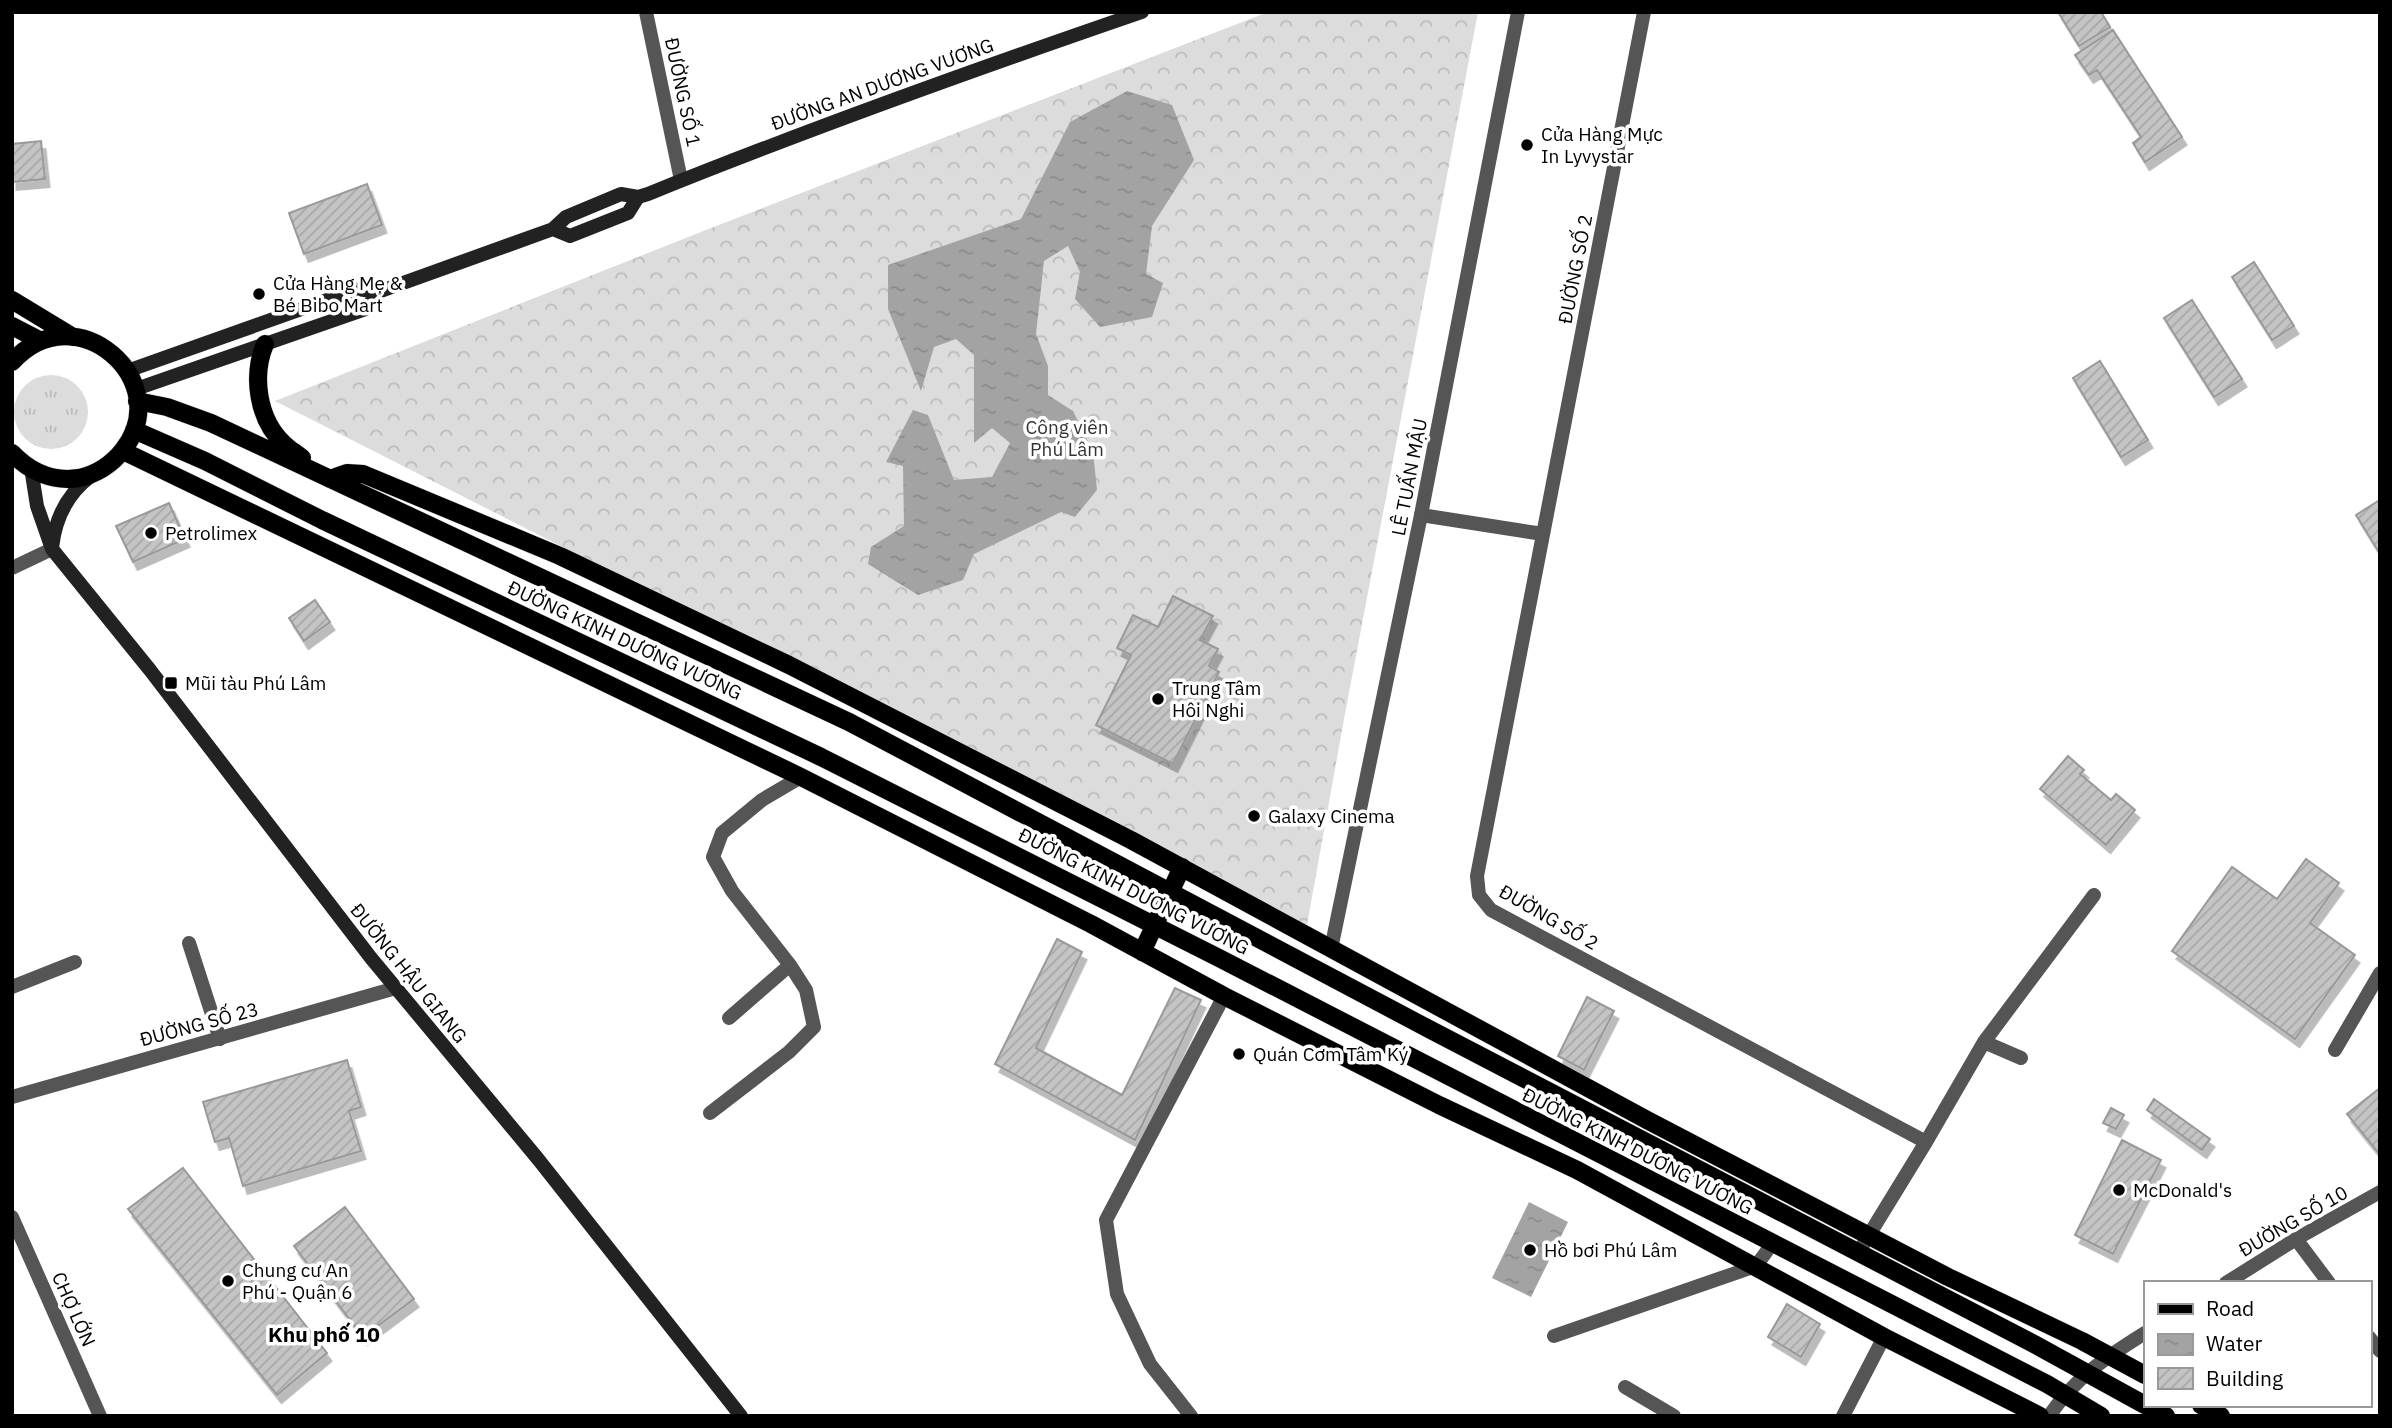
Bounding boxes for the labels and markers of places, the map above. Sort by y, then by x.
place label: Cửa Hàng Mực In Lyvystar [1541,122,1663,168]
marker: Cửa Hàng Mực In Lyvystar [1519,137,1535,153]
place label: Cửa Hàng Mẹ & Bé Bibo Mart [273,271,403,317]
marker: Cửa Hàng Mẹ & Bé Bibo Mart [251,286,267,302]
place label: Petrolimex [165,521,257,545]
marker: Petrolimex [143,525,159,541]
place label: Mũi tàu Phú Lâm [185,671,326,695]
marker: Mũi tàu Phú Lâm [163,675,179,691]
place label: Trung Tâm Hôi Nghi [1172,676,1261,722]
marker: Trung Tâm Hôi Nghi [1150,691,1166,707]
place label: Galaxy Cinema [1268,804,1395,828]
marker: Galaxy Cinema [1246,808,1262,824]
place label: Quán Cơm Tâm Ký [1253,1042,1409,1066]
marker: Quán Cơm Tâm Ký [1231,1046,1247,1062]
place label: McDonald's [2133,1178,2232,1202]
marker: McDonald's [2111,1182,2127,1198]
place label: Hồ bơi Phú Lâm [1544,1238,1677,1262]
marker: Hồ bơi Phú Lâm [1522,1242,1538,1258]
place label: Chung cư An Phú - Quận 6 [242,1258,353,1304]
marker: Chung cư An Phú - Quận 6 [220,1273,236,1289]

